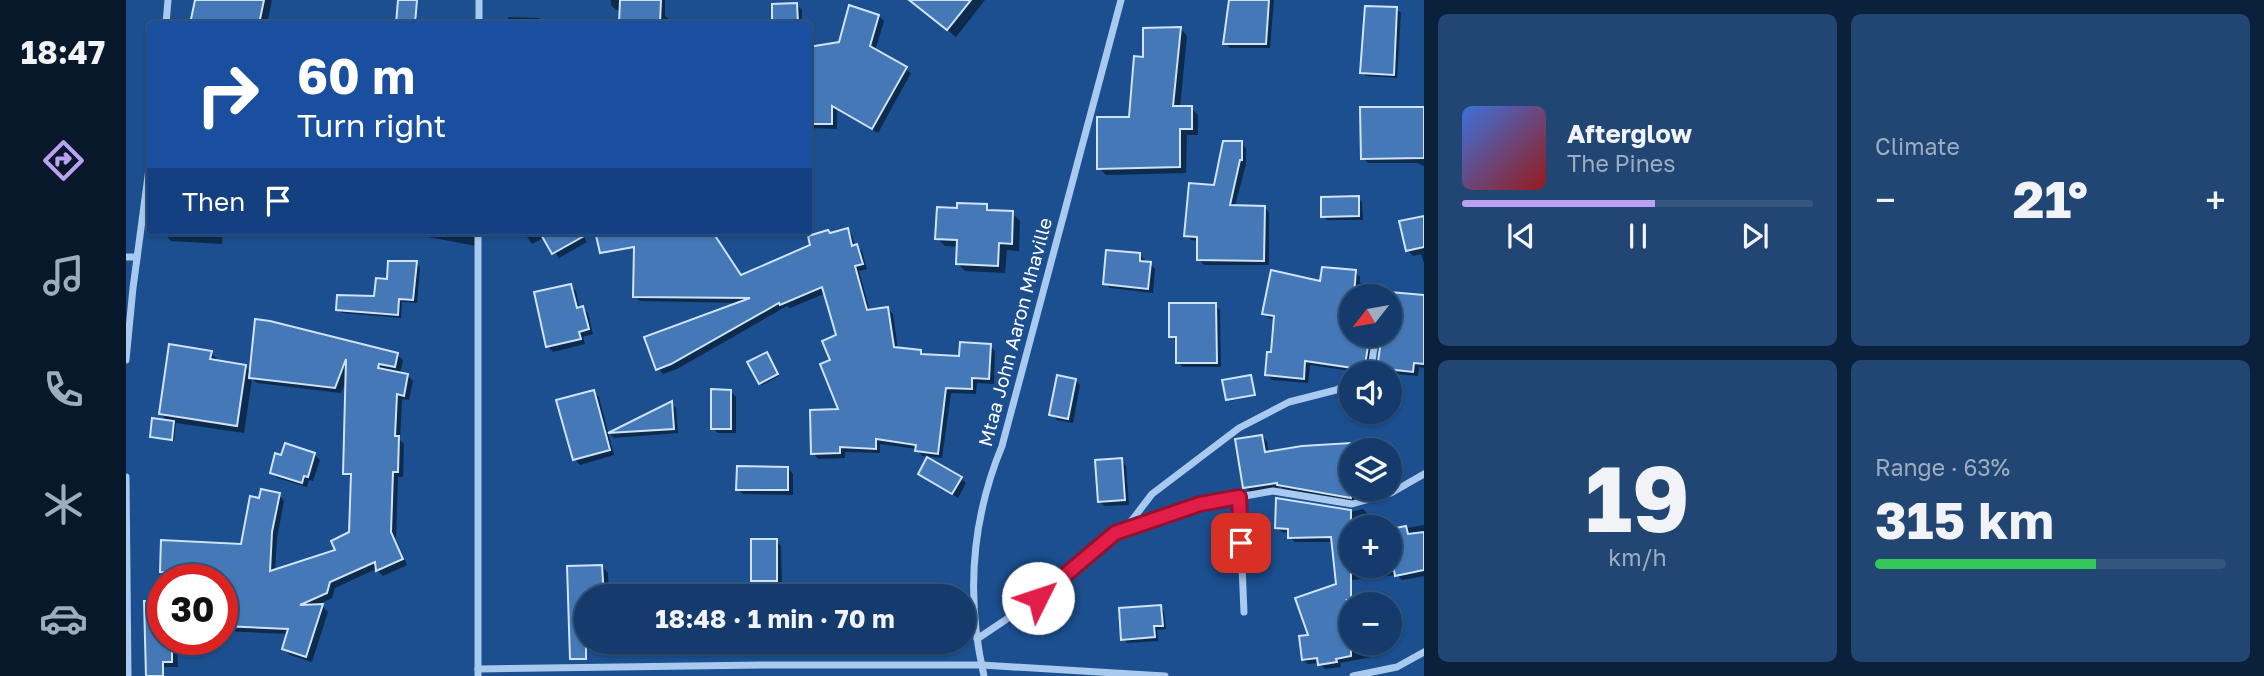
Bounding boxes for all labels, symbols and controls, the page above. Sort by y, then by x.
text: 18:47 [21,33,105,71]
text: 60 m [297,46,415,105]
icon: right [182,49,273,140]
text: Turn right [297,106,446,144]
text: Afterglow [1567,118,1692,149]
text: Climate [1875,132,1960,160]
icon: directions [39,136,88,185]
text: The Pines [1567,149,1675,177]
text: 21° [2013,167,2088,229]
text: − [1875,177,1896,222]
text: + [2205,177,2226,222]
icon: arrive [259,182,297,220]
text: Then [182,186,245,217]
street label: Mtaa John Aaron Mhaville [973,215,1056,449]
icon: previous [1502,217,1540,255]
icon: pause [1619,217,1657,255]
icon: next [1736,217,1774,255]
icon: music [39,251,88,300]
north arrow [1339,284,1402,346]
map controls [1339,284,1402,655]
button: sound [1339,361,1402,424]
icon: phone [39,365,88,414]
button: layers [1339,438,1402,501]
text: 19 [1585,443,1690,552]
text: Range · 63% [1875,453,2010,481]
icon: climate [39,480,88,529]
text: 315 km [1875,488,2054,550]
pin [1211,513,1271,573]
button: + [1339,515,1402,578]
icon: arrive [1222,524,1260,562]
text: km/h [1608,543,1667,571]
position arrow [1001,561,1075,635]
speed limit sign: 30 [147,564,238,655]
button: − [1339,592,1402,655]
icon: car [39,594,88,643]
text: 18:48 · 1 min · 70 m [655,603,895,634]

